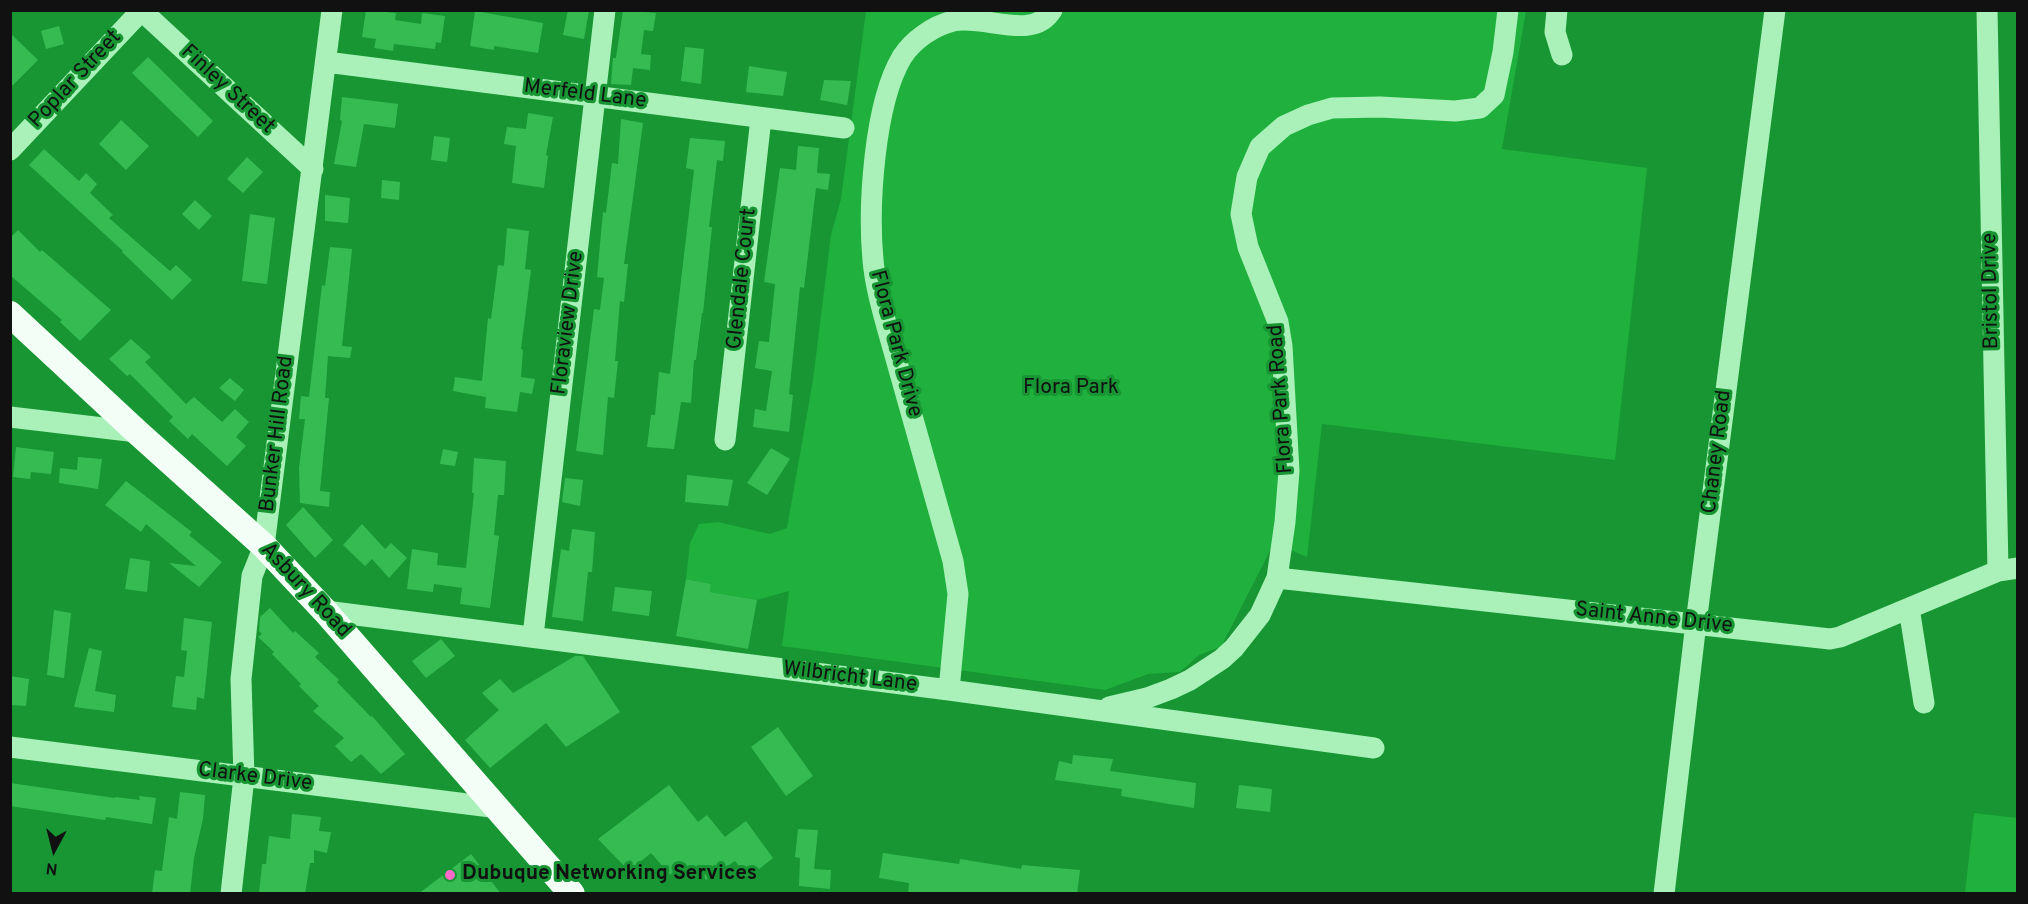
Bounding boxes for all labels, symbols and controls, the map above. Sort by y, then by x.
street label: Poplar Street [24,26,128,134]
street label: Finley Street [175,40,279,140]
street label: Merfeld Lane [522,75,648,115]
street label: Glendale Court [723,207,763,351]
street label: Bristol Drive [1978,233,2006,349]
street label: Floraview Drive [548,250,590,396]
street label: Flora Park Drive [863,268,927,420]
street label: Flora Park Road [1264,324,1300,474]
street label: Bunker Hill Road [256,354,300,514]
park label: Flora Park [1023,376,1119,402]
street label: Chaney Road [1698,389,1738,515]
street label: Asbury Road [255,538,355,644]
street label: Saint Anne Drive [1574,598,1734,640]
street label: Wilbricht Lane [781,657,919,699]
street label: Clarke Drive [196,758,314,798]
north arrow [24,820,84,880]
text: N [45,857,59,878]
place label: Dubuque Networking Services [462,862,757,888]
marker: Dubuque Networking Services [443,868,457,882]

